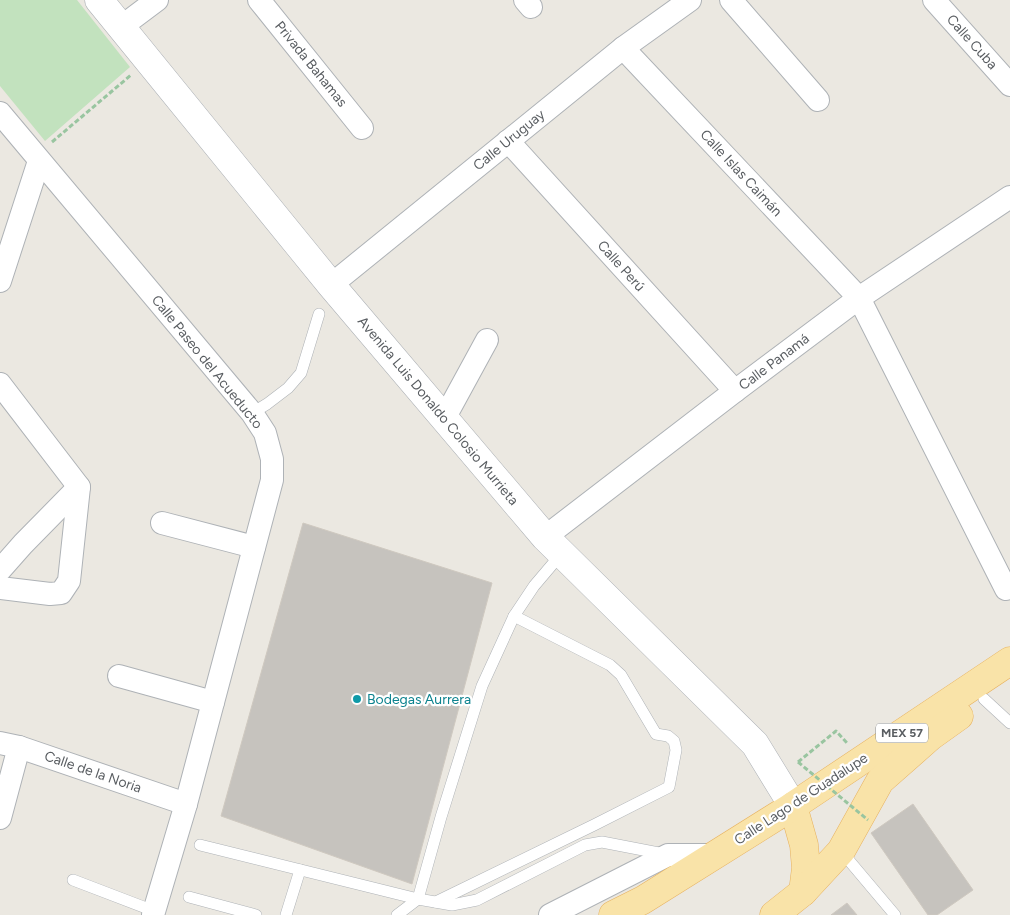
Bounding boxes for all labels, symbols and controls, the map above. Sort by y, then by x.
street label: Calle Cuba [943,11,1001,73]
street label: Privada Bahamas [271,18,351,110]
street label: Calle Uruguay [470,106,549,174]
street label: Calle Islas Caimán [696,126,786,220]
street label: Calle Perú [594,237,648,295]
street label: Calle Paseo del Acueducto [148,292,266,432]
street label: Avenida Luis Donaldo Colosio Murrieta [354,313,522,509]
street label: Calle Panamá [736,330,812,394]
place label: Bodegas Aurrera [367,691,471,708]
marker: Bodegas Aurrera [351,693,363,705]
road number: MEX 57 [876,724,928,742]
street label: Calle de la Noria [42,747,144,797]
street label: Calle Lago de Guadalupe [731,749,871,849]

